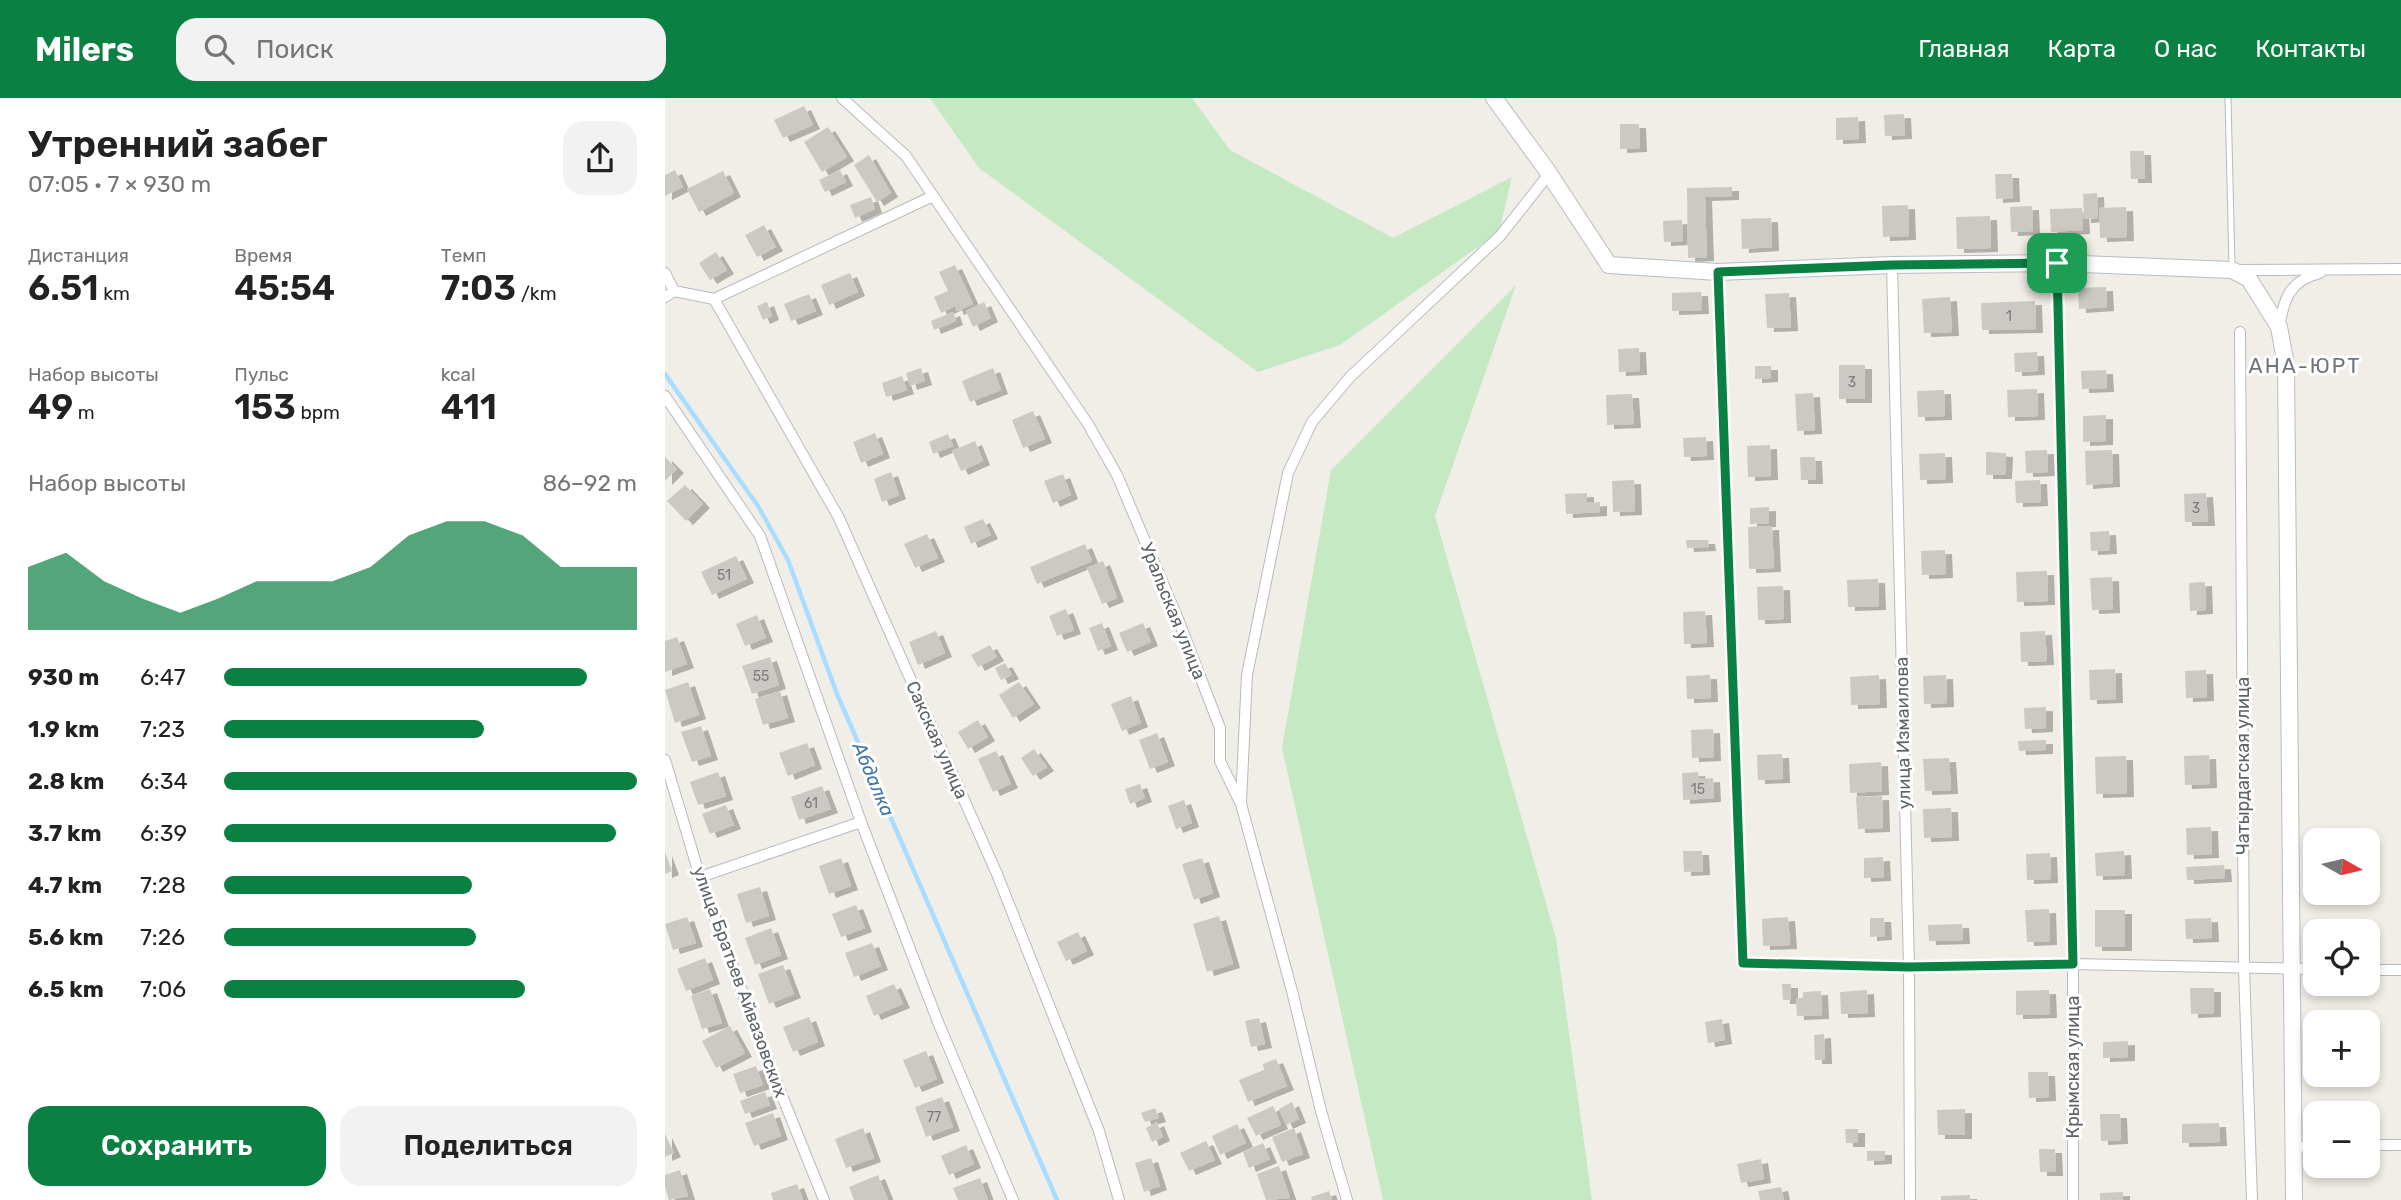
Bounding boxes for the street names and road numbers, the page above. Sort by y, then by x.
street label: Уральская улица [1136,539,1210,683]
street label: улица Измаилова [1891,656,1915,810]
street label: Чатырдагская улица [2232,677,2254,855]
street label: Сакская улица [901,678,973,802]
street label: улица Братьев Айвазовских [688,864,792,1101]
street label: Крымская улица [2062,996,2084,1138]

